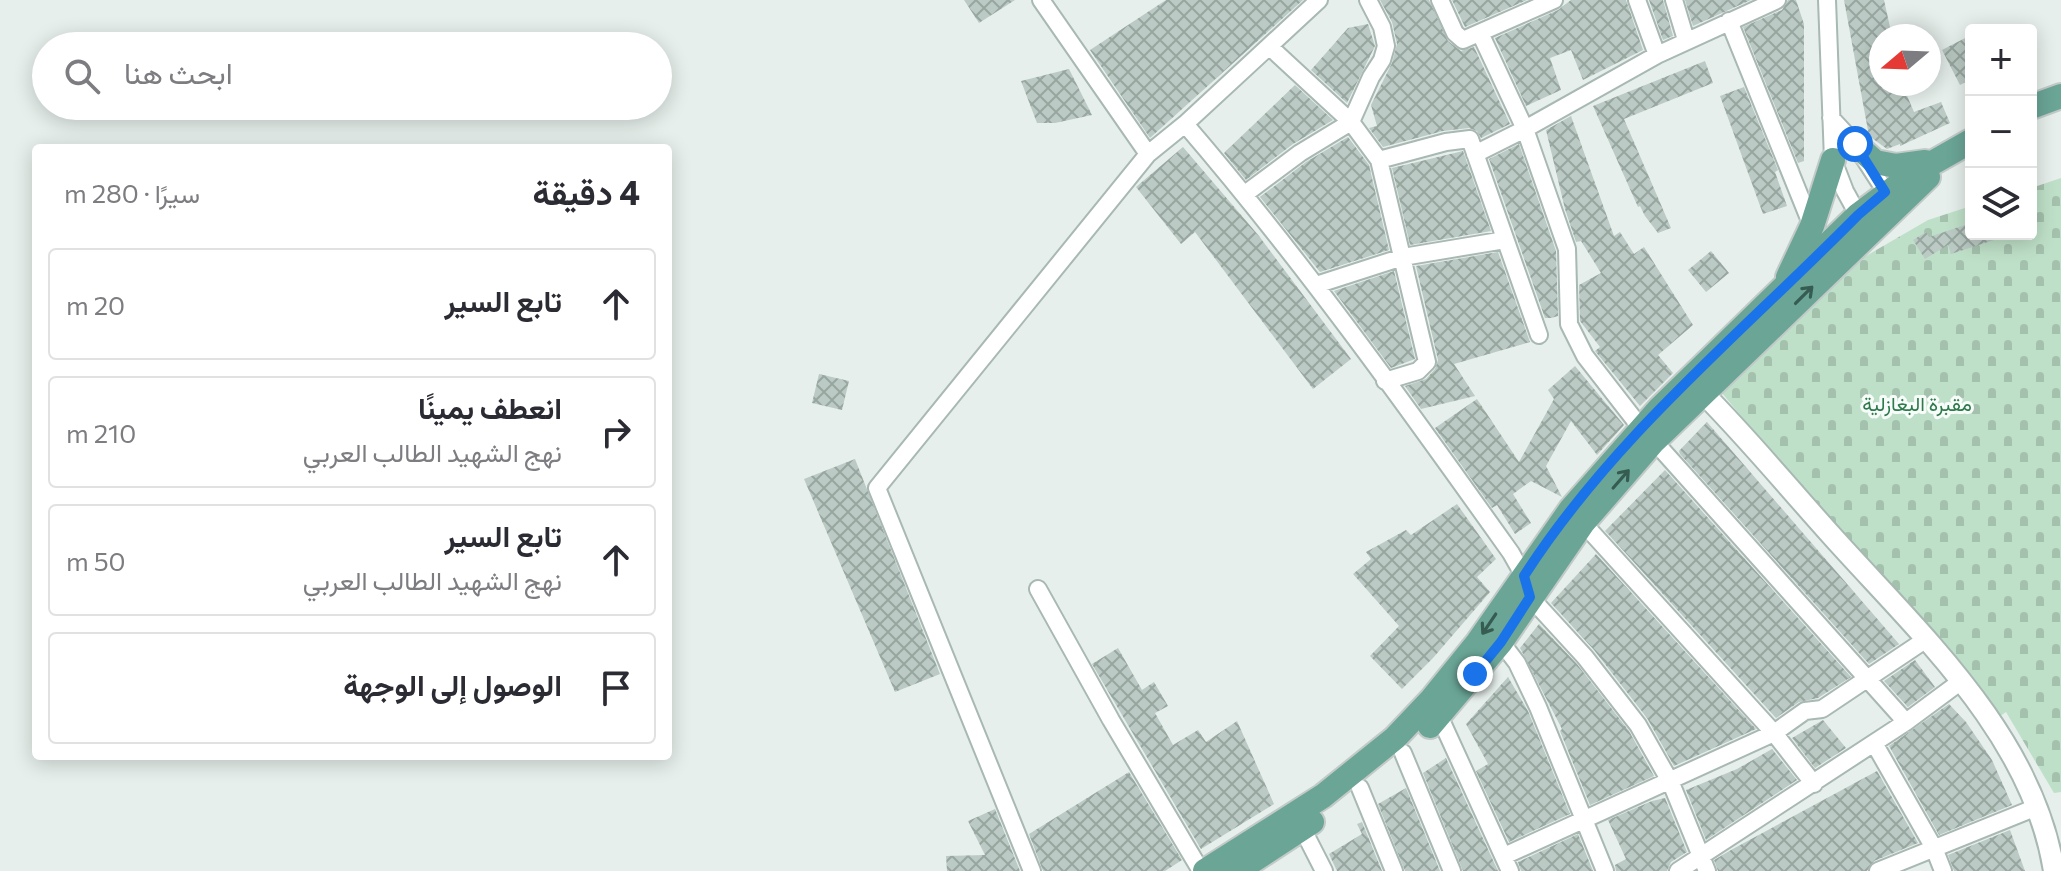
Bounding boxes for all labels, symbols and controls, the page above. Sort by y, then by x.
north arrow [1869,24,1941,96]
map controls [1965,24,2037,240]
button: + [1965,24,2037,96]
search box [32,32,672,120]
text: ابحث هنا [124,53,233,90]
icon: search [60,54,104,98]
button: − [1965,96,2037,168]
route start [1837,126,1873,162]
button: layers [1965,168,2037,240]
text: 4 دقيقة [532,170,640,212]
text: سيرًا · 280 m [64,177,200,208]
text: تابع السير [444,281,562,318]
icon: ahead [594,282,638,326]
one-way arrow [1794,286,1814,305]
text: 20 m [66,289,125,320]
text: انعطف يمينًا [418,388,562,425]
park label: مقبرة البغازلية [1862,391,1972,417]
icon: right [594,410,638,454]
text: 210 m [66,417,136,448]
text: نهج الشهيد الطالب العربي [303,436,562,467]
one-way arrow [1611,470,1629,490]
text: تابع السير [444,516,562,553]
icon: ahead [594,538,638,582]
text: 50 m [66,545,126,576]
text: نهج الشهيد الطالب العربي [303,564,562,595]
one-way arrow [1481,613,1498,635]
route end [1457,656,1493,692]
text: الوصول إلى الوجهة [343,665,562,702]
icon: arrive [594,666,638,710]

